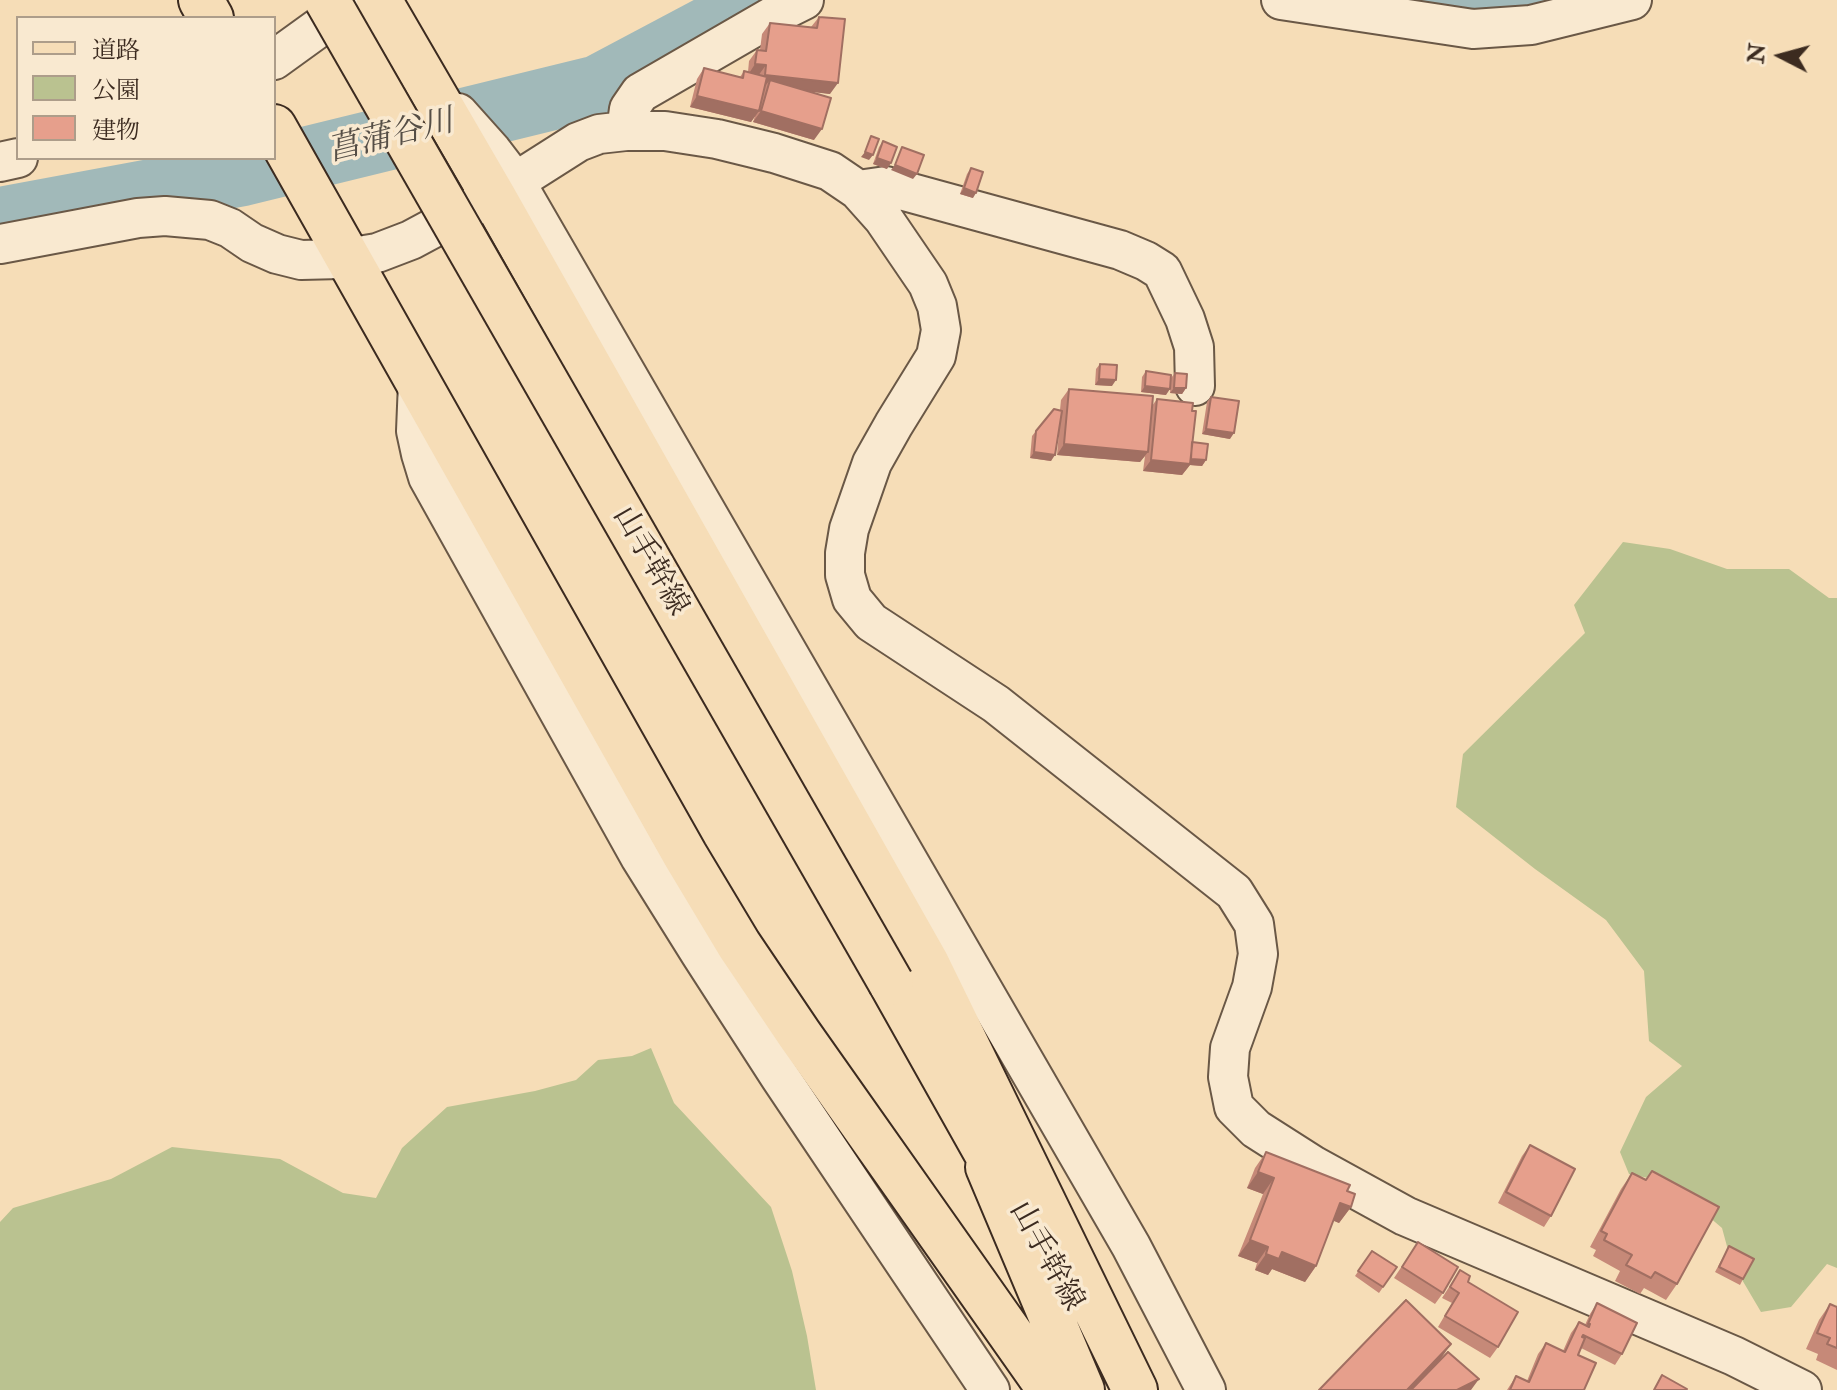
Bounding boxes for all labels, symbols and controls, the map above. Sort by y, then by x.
legend [16,16,276,160]
north arrow [1741,16,1821,96]
text: 道路 [92,35,140,66]
text: N [1742,42,1772,65]
text: 公園 [92,75,140,106]
water label: 菖蒲谷川 [324,104,458,172]
text: 建物 [92,115,140,146]
street label: 山手幹線 [603,501,695,623]
street label: 山手幹線 [1000,1196,1090,1318]

